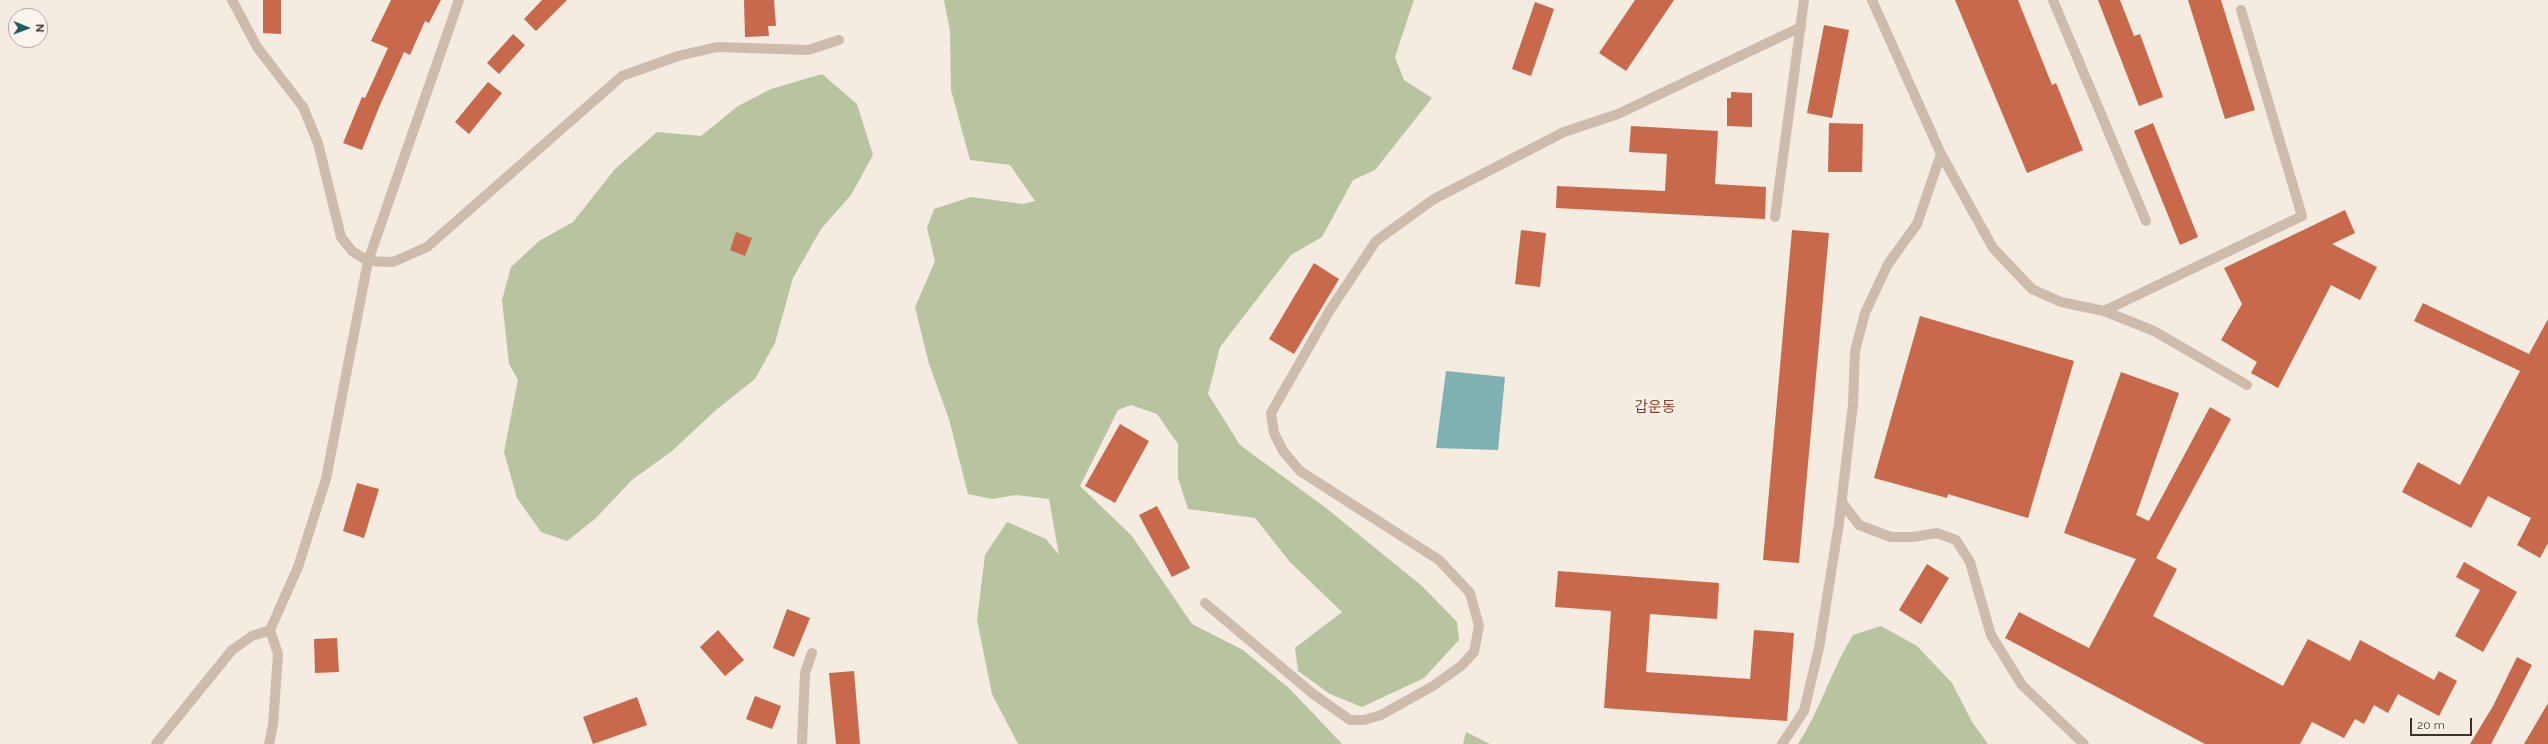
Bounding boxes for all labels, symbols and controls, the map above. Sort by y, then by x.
north arrow [8,8,48,48]
text: N [33,24,46,33]
district label: 갑운동 [1634,398,1676,416]
scale bar [2412,710,2474,736]
text: 20 m [2417,718,2445,732]

